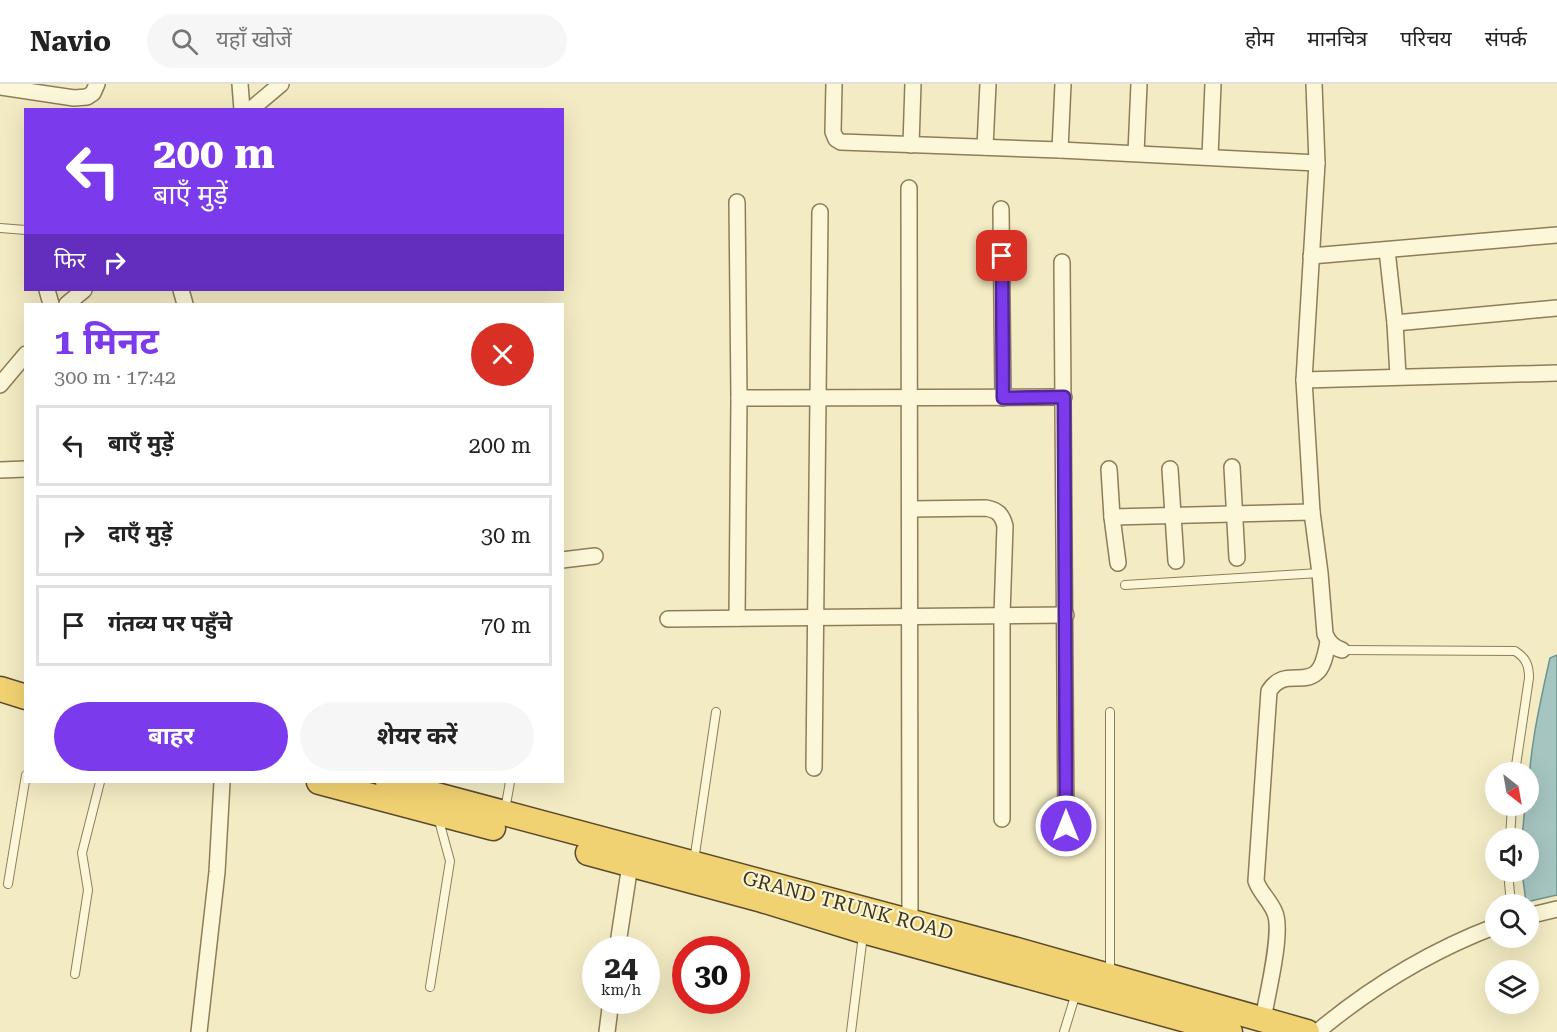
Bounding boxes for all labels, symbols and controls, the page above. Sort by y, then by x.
search box [147,14,567,68]
text: Navio [30,25,111,58]
icon: search [168,25,201,58]
text: यहाँ खोजें [216,27,292,52]
text: होम [1245,27,1274,51]
text: मानचित्र [1307,27,1367,51]
text: परिचय [1400,27,1452,51]
text: संपर्क [1485,27,1527,51]
text: 200 m [153,129,275,178]
icon: left [54,132,132,210]
text: बाएँ मुड़ें [153,179,228,211]
pin [976,230,1027,281]
icon: arrive [985,239,1018,272]
icon: right [98,246,131,279]
text: फिर [54,248,86,273]
text: 1 मिनट [54,321,159,363]
button: close [471,323,534,386]
text: 300 m · 17:42 [54,365,176,389]
icon: left [57,429,90,462]
text: बाएँ मुड़ें [108,431,174,456]
text: 200 m [468,433,531,458]
icon: right [57,519,90,552]
text: दाएँ मुड़ें [108,521,173,546]
text: 30 m [481,523,531,548]
icon: arrive [57,609,90,642]
text: गंतव्य पर पहुँचे [108,611,232,636]
text: 70 m [481,613,531,638]
button: बाहर [54,702,288,771]
button: शेयर करें [300,702,534,771]
north arrow [1485,762,1539,816]
map controls [1485,762,1539,1014]
position arrow [1034,794,1098,858]
button: sound [1485,828,1539,882]
street label: GRAND TRUNK ROAD [740,865,956,945]
button: search [1485,894,1539,948]
speed limit sign: 30 [672,936,750,1014]
text: 24 [604,950,638,985]
button: layers [1485,960,1539,1014]
text: km/h [601,981,641,999]

